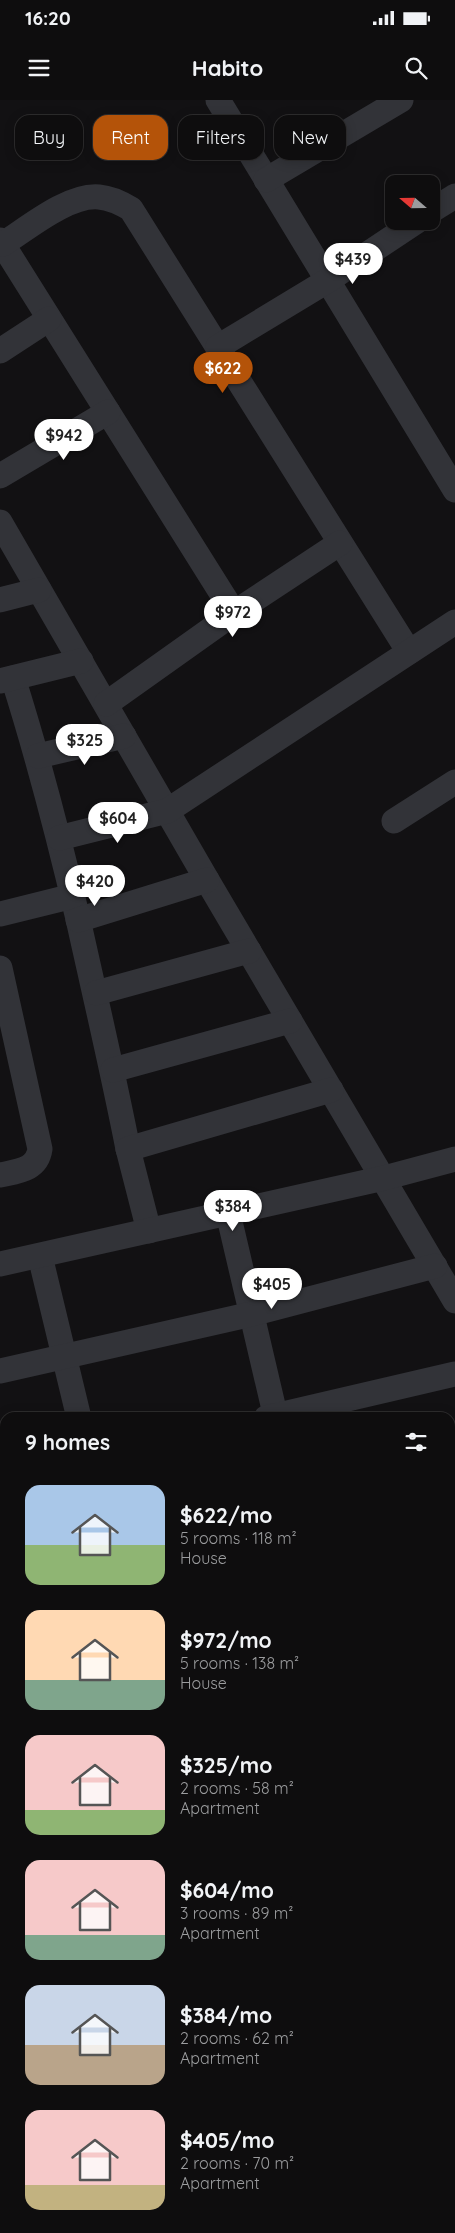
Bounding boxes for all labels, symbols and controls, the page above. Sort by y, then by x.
text: 16:20 [25,6,71,30]
icon: menu [25,54,53,82]
text: Habito [192,54,263,82]
icon: search [402,54,430,82]
chip: Buy [15,115,83,160]
chip: Rent [93,115,168,160]
chip: Filters [178,115,264,160]
chip: New [274,115,346,160]
north arrow [385,175,440,230]
map controls [385,175,440,230]
pin: $439 [323,242,383,285]
text: $439 [335,249,371,269]
pin: $622 [193,352,253,394]
text: $622 [205,358,241,378]
pin: $942 [34,418,94,461]
text: $942 [45,425,83,445]
pin: $972 [203,596,263,638]
text: $972 [215,602,251,622]
pin: $325 [55,724,115,766]
text: $325 [67,730,103,750]
pin: $604 [88,802,148,844]
text: $604 [99,808,137,828]
pin: $420 [65,864,125,907]
text: $420 [76,871,114,891]
pin: $384 [203,1190,263,1232]
text: $384 [215,1196,251,1216]
pin: $405 [242,1268,302,1310]
text: $405 [253,1274,291,1294]
icon: filters [402,1428,430,1456]
text: 9 homes [25,1429,110,1455]
text: $622/mo [180,1502,272,1528]
icon: home [65,1505,125,1565]
text: 5 rooms · 118 m² [180,1528,297,1548]
text: House [180,1548,227,1568]
text: $972/mo [180,1627,272,1653]
icon: home [65,1630,125,1690]
text: 5 rooms · 138 m² [180,1653,299,1673]
text: House [180,1673,227,1693]
text: $325/mo [180,1752,272,1778]
icon: home [65,1755,125,1815]
text: 2 rooms · 58 m² [180,1778,294,1798]
text: Apartment [180,1798,260,1818]
text: $604/mo [180,1877,274,1903]
icon: home [65,1880,125,1940]
text: 3 rooms · 89 m² [180,1903,293,1923]
text: Apartment [180,1923,260,1943]
text: $384/mo [180,2002,272,2028]
icon: home [65,2005,125,2065]
text: 2 rooms · 62 m² [180,2028,294,2048]
text: Apartment [180,2048,260,2068]
text: $405/mo [180,2127,274,2153]
icon: home [65,2130,125,2190]
text: 2 rooms · 70 m² [180,2153,294,2173]
text: Apartment [180,2173,260,2193]

